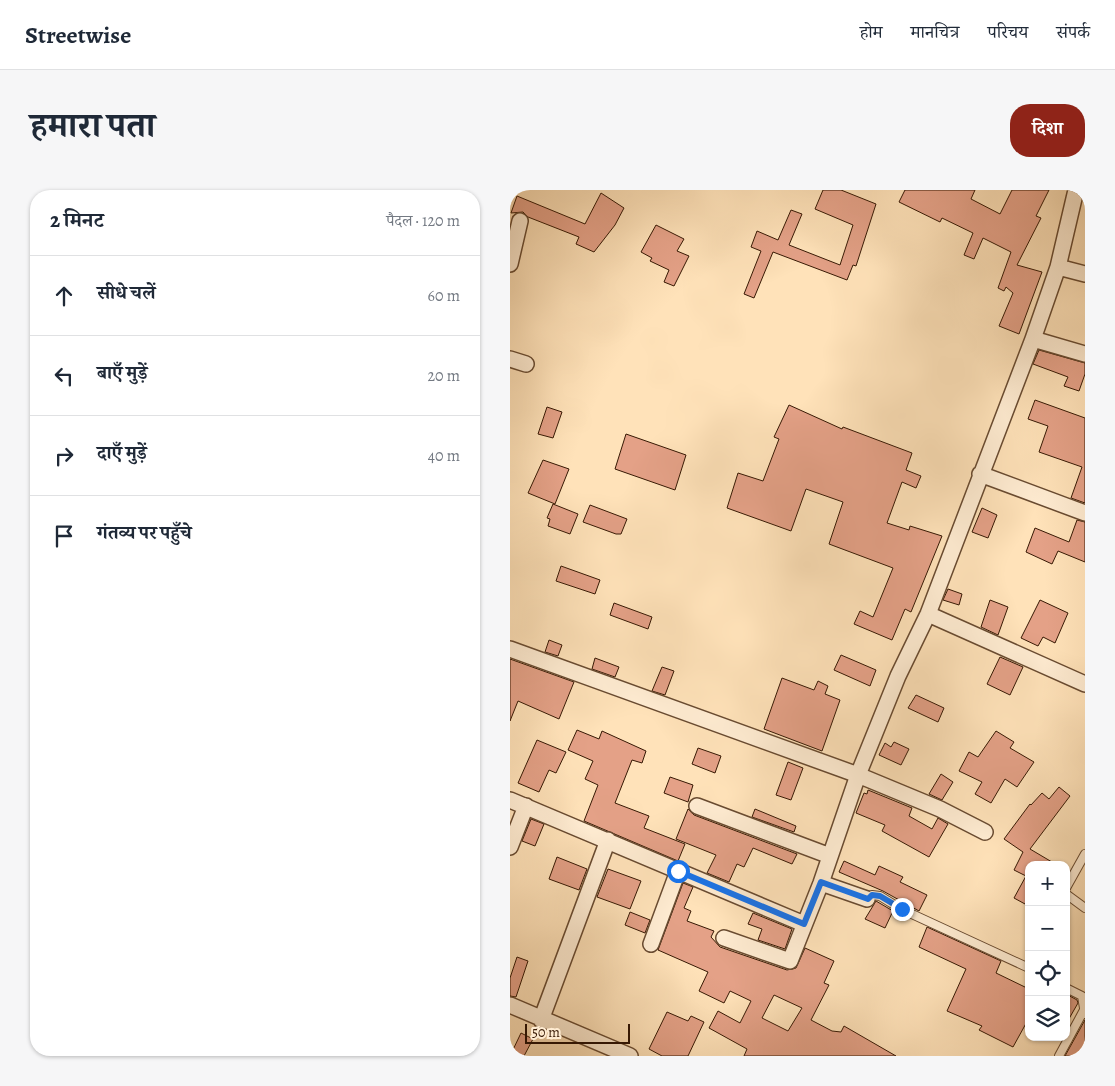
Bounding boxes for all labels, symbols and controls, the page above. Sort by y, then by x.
text: Streetwise [25,19,131,51]
text: होम [860,20,883,44]
text: मानचित्र [911,20,959,44]
text: परिचय [987,20,1028,44]
text: संपर्क [1056,20,1090,44]
text: हमारा पता [30,101,155,149]
button: दिशा [1010,104,1085,157]
text: 2 मिनट [50,206,104,234]
text: पैदल · 120 m [386,210,460,232]
text: सीधे चलें [97,280,155,306]
icon: ahead [50,282,78,310]
text: 60 m [428,285,460,307]
text: बाएँ मुड़ें [97,360,147,386]
icon: left [50,362,78,390]
text: 20 m [427,365,460,387]
text: दाएँ मुड़ें [97,440,147,466]
icon: right [50,442,78,470]
text: 40 m [428,445,460,467]
text: गंतव्य पर पहुँचे [97,520,192,546]
icon: arrive [50,522,78,550]
route start [667,860,690,883]
map controls [1025,861,1070,1041]
button: + [1025,861,1070,906]
route end [891,898,914,921]
button: − [1025,906,1070,951]
button: locate [1025,951,1070,996]
button: layers [1025,996,1070,1041]
scale bar [525,1021,630,1044]
text: 50 m [532,1023,560,1042]

